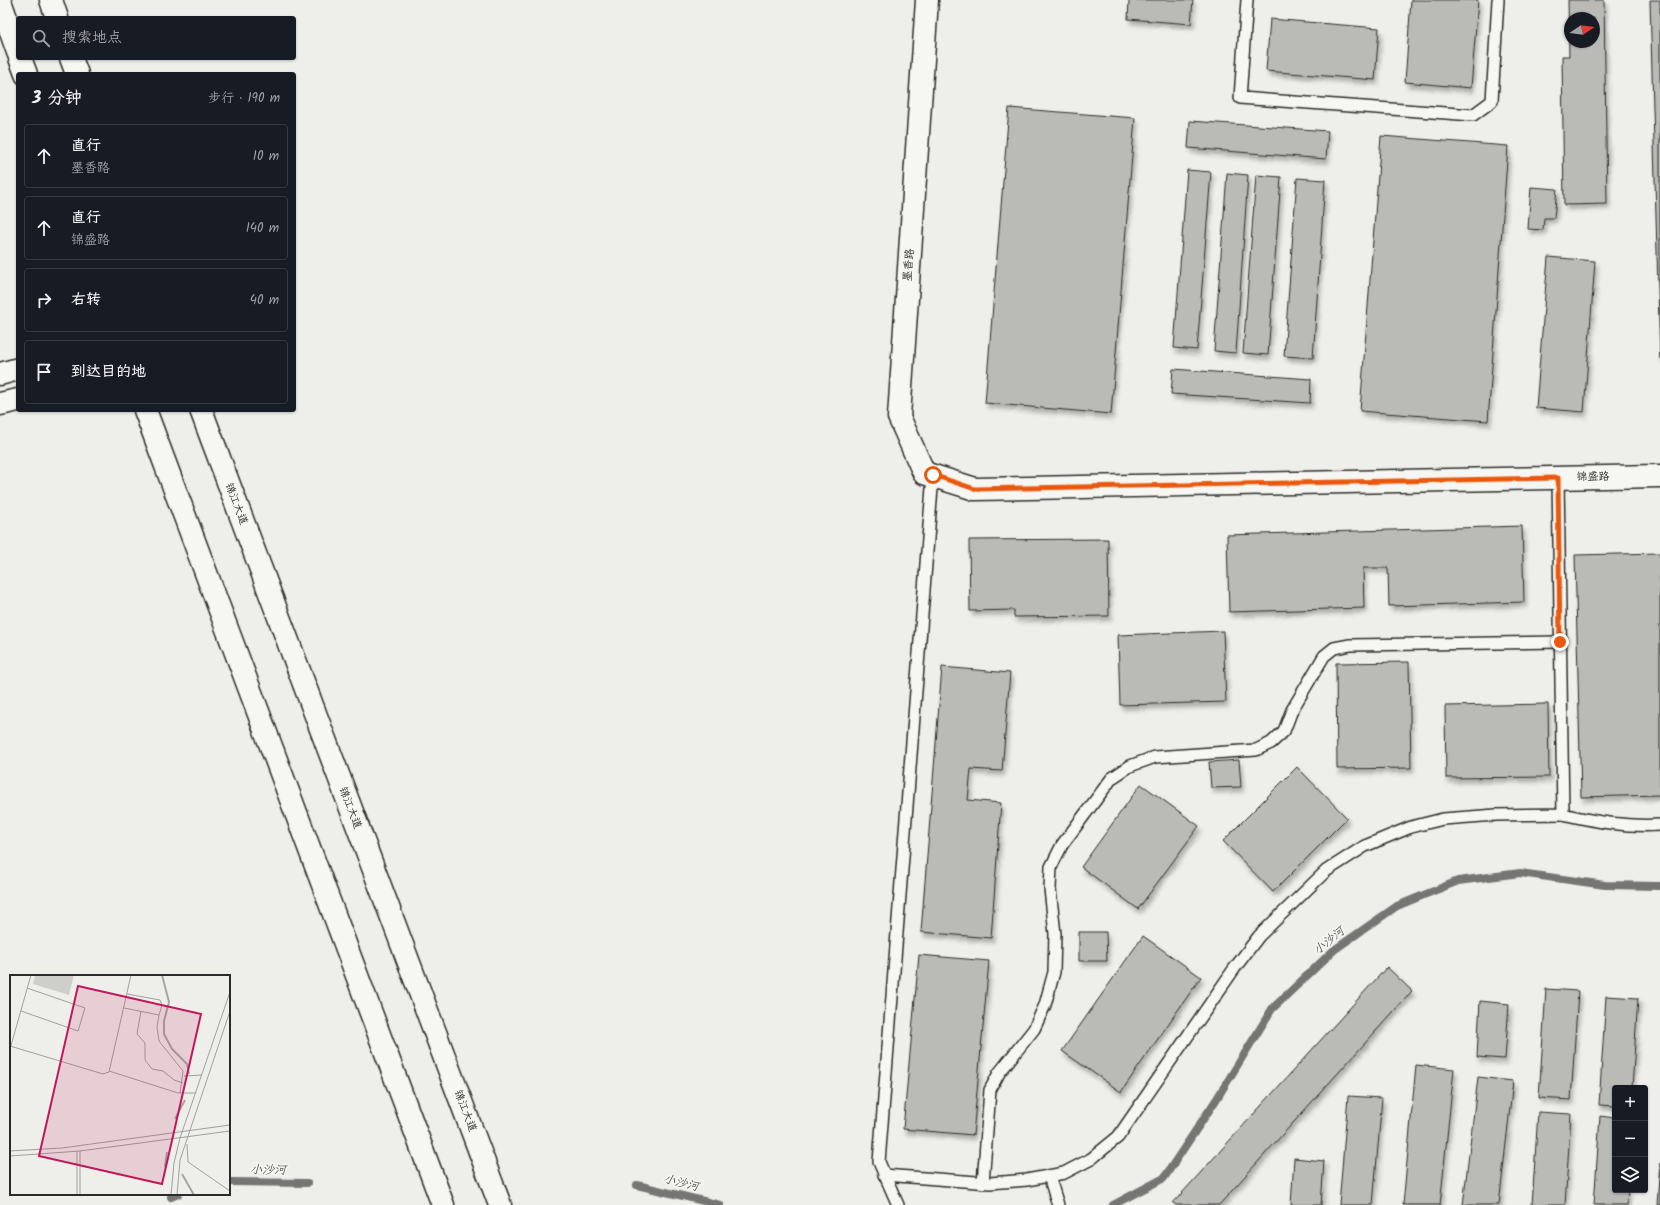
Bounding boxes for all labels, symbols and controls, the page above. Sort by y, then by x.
north arrow [1564,12,1600,48]
search box [16,16,296,60]
text: 搜索地点 [62,26,122,50]
icon: search [30,27,52,49]
text: 3 分钟 [32,85,82,112]
text: 步行 · 190 m [208,88,280,109]
text: 直行 [71,134,101,158]
icon: ahead [33,145,55,167]
text: 10 m [253,146,279,167]
text: 墨香路 [71,158,110,179]
text: 直行 [71,206,101,230]
icon: ahead [33,217,55,239]
text: 140 m [246,218,279,239]
text: 锦盛路 [71,230,110,251]
street label: 墨香路 [899,248,919,282]
text: 右转 [71,288,101,312]
icon: right [33,289,55,311]
text: 40 m [250,290,279,311]
text: 到达目的地 [71,360,146,384]
icon: arrive [33,361,55,383]
route start [924,466,942,484]
street label: 锦盛路 [1576,468,1610,486]
street label: 锦江大道 [220,480,252,528]
route end [1551,633,1569,651]
street label: 锦江大道 [334,784,366,832]
water label: 小沙河 [1309,921,1351,960]
inset map [10,975,230,1195]
map controls [1612,1085,1648,1193]
button: + [1612,1085,1648,1121]
street label: 锦江大道 [449,1087,481,1135]
button: − [1612,1121,1648,1157]
button: layers [1612,1157,1648,1193]
water label: 小沙河 [250,1160,288,1180]
water label: 小沙河 [661,1169,703,1197]

